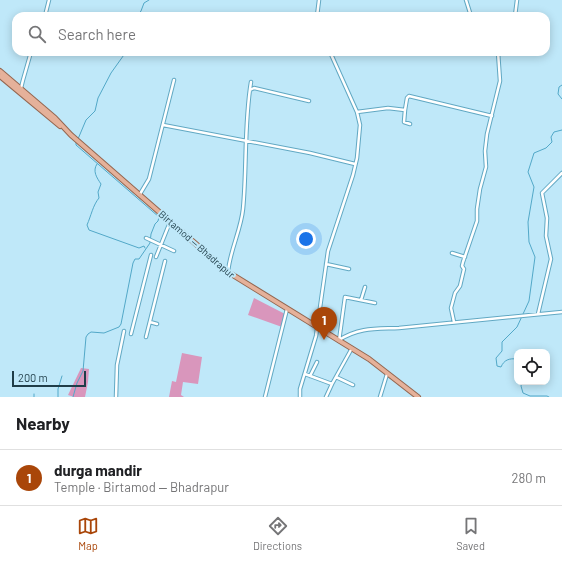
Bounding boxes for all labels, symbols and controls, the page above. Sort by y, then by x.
search box [12,12,550,56]
icon: search [26,23,48,45]
text: Search here [58,25,136,43]
street label: Birtamod — Bhadrapur [157,208,238,281]
your location [296,229,316,249]
pin: 1 [311,307,337,340]
map controls [514,349,550,385]
button: locate [514,349,550,385]
scale bar [12,369,86,388]
text: 200 m [18,371,48,384]
text: Nearby [16,413,70,433]
text: durga mandir [54,461,142,479]
text: 1 [27,470,31,486]
text: 280 m [512,470,546,486]
text: Temple · Birtamod — Bhadrapur [54,479,229,495]
tab: Map [77,515,99,552]
tab: Directions [253,515,302,552]
tab: Saved [456,515,485,552]

